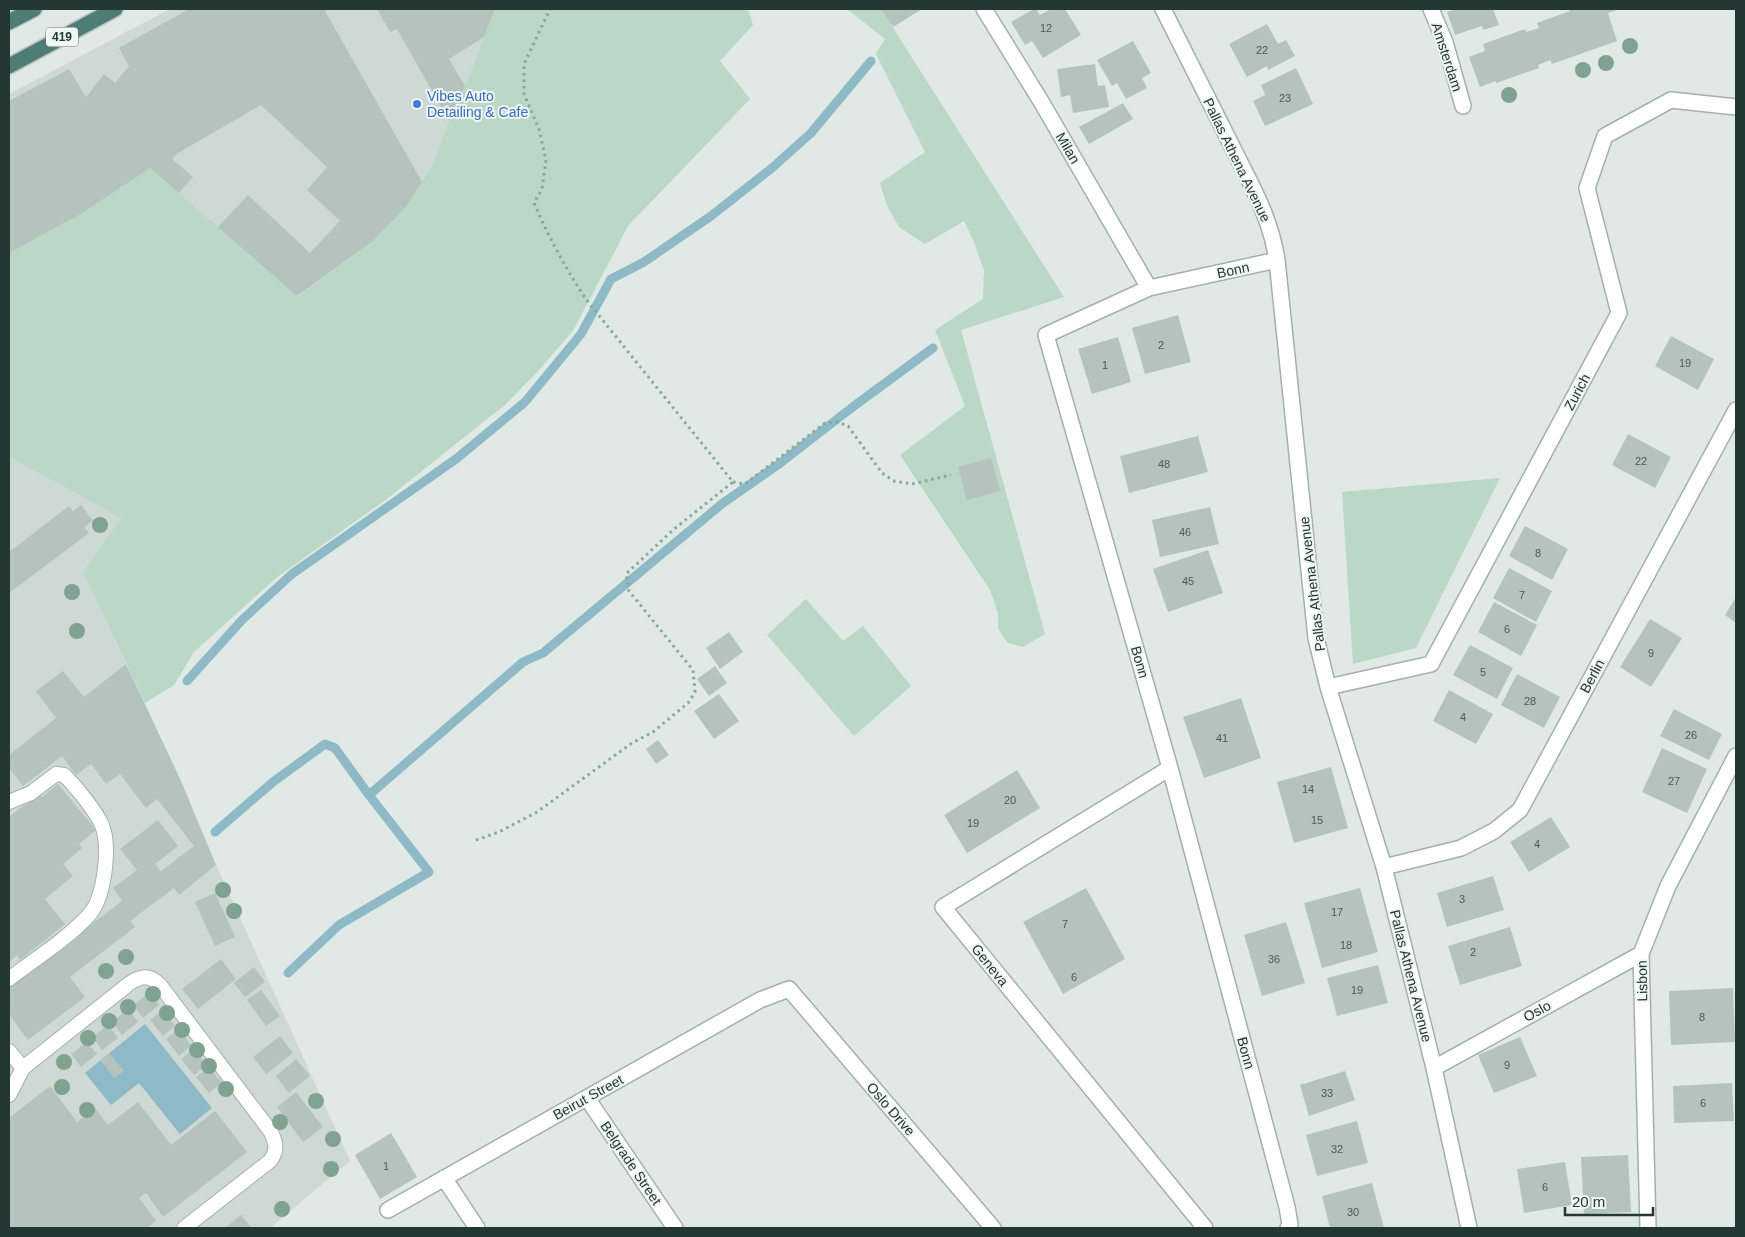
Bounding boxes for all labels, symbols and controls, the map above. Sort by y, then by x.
street label: Amsterdam [1428,20,1466,94]
house number: 12 [1040,22,1052,34]
road number: 419 [46,28,78,46]
house number: 22 [1256,44,1268,56]
place label: Vibes Auto Detailing & Cafe [427,88,528,120]
house number: 23 [1279,92,1291,104]
street label: Pallas Athena Avenue [1200,95,1274,225]
marker: Vibes Auto Detailing & Cafe [411,98,423,110]
street label: Milan [1053,130,1083,166]
street label: Bonn [1215,259,1251,281]
house number: 2 [1158,339,1164,351]
house number: 19 [1679,357,1691,369]
house number: 1 [1102,359,1108,371]
street label: Zurich [1561,371,1593,413]
house number: 22 [1635,455,1647,467]
house number: 48 [1158,458,1170,470]
street label: Pallas Athena Avenue [1296,515,1328,652]
house number: 46 [1179,526,1191,538]
house number: 8 [1535,547,1541,559]
house number: 45 [1182,575,1194,587]
house number: 7 [1519,589,1525,601]
house number: 6 [1504,623,1510,635]
street label: Bonn [1128,644,1152,680]
house number: 9 [1648,647,1654,659]
street label: Berlin [1577,656,1607,696]
house number: 5 [1480,666,1486,678]
house number: 28 [1524,695,1536,707]
house number: 4 [1460,711,1466,723]
house number: 26 [1685,729,1697,741]
house number: 41 [1216,732,1228,744]
house number: 27 [1668,775,1680,787]
house number: 14 [1302,783,1314,795]
house number: 20 [1004,794,1016,806]
house number: 15 [1311,814,1323,826]
house number: 19 [967,817,979,829]
house number: 4 [1534,838,1540,850]
house number: 3 [1459,893,1465,905]
house number: 17 [1331,906,1343,918]
street label: Pallas Athena Avenue [1387,908,1435,1044]
house number: 7 [1062,918,1068,930]
house number: 18 [1340,939,1352,951]
street label: Geneva [968,941,1012,989]
house number: 2 [1470,946,1476,958]
house number: 36 [1268,953,1280,965]
street label: Lisbon [1634,960,1650,1002]
house number: 6 [1071,971,1077,983]
house number: 19 [1351,984,1363,996]
street label: Oslo [1521,997,1554,1025]
house number: 8 [1699,1011,1705,1023]
street label: Bonn [1234,1035,1258,1071]
house number: 9 [1504,1059,1510,1071]
street label: Beirut Street [550,1071,626,1123]
street label: Oslo Drive [864,1079,919,1139]
house number: 33 [1321,1087,1333,1099]
house number: 6 [1700,1097,1706,1109]
street label: Belgrade Street [597,1118,665,1208]
house number: 32 [1331,1143,1343,1155]
house number: 1 [383,1160,389,1172]
house number: 6 [1542,1181,1548,1193]
scale bar [1565,1184,1652,1216]
text: 20 m [1572,1193,1605,1210]
house number: 30 [1347,1206,1359,1218]

